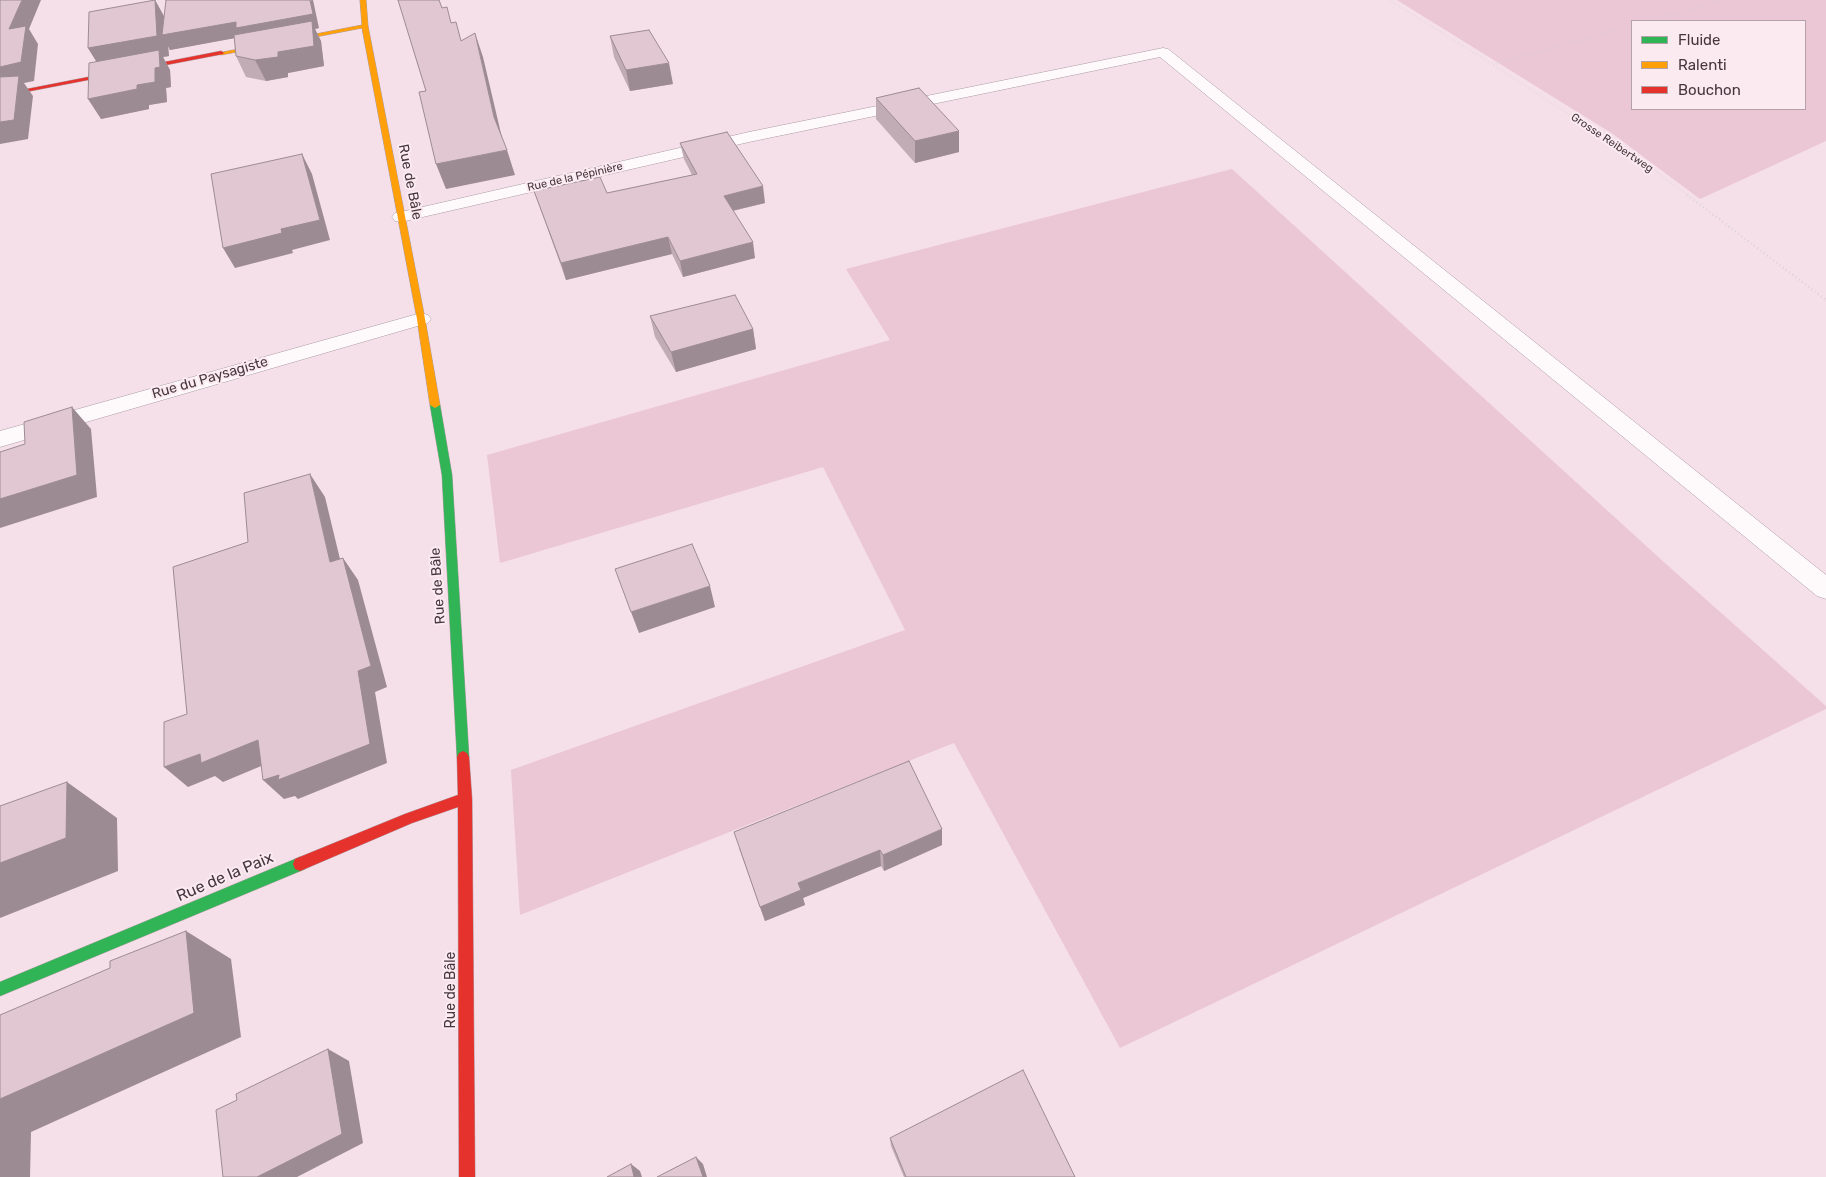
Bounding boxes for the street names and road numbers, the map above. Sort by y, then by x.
street label: Grosse Reibertweg [1568,111,1656,175]
street label: Rue de Bâle [394,143,426,221]
street label: Rue de la Pépinière [526,160,624,194]
street label: Rue du Paysagiste [150,353,270,403]
street label: Rue de Bâle [427,547,449,625]
street label: Rue de la Paix [174,848,276,906]
street label: Rue de Bâle [443,952,459,1028]

